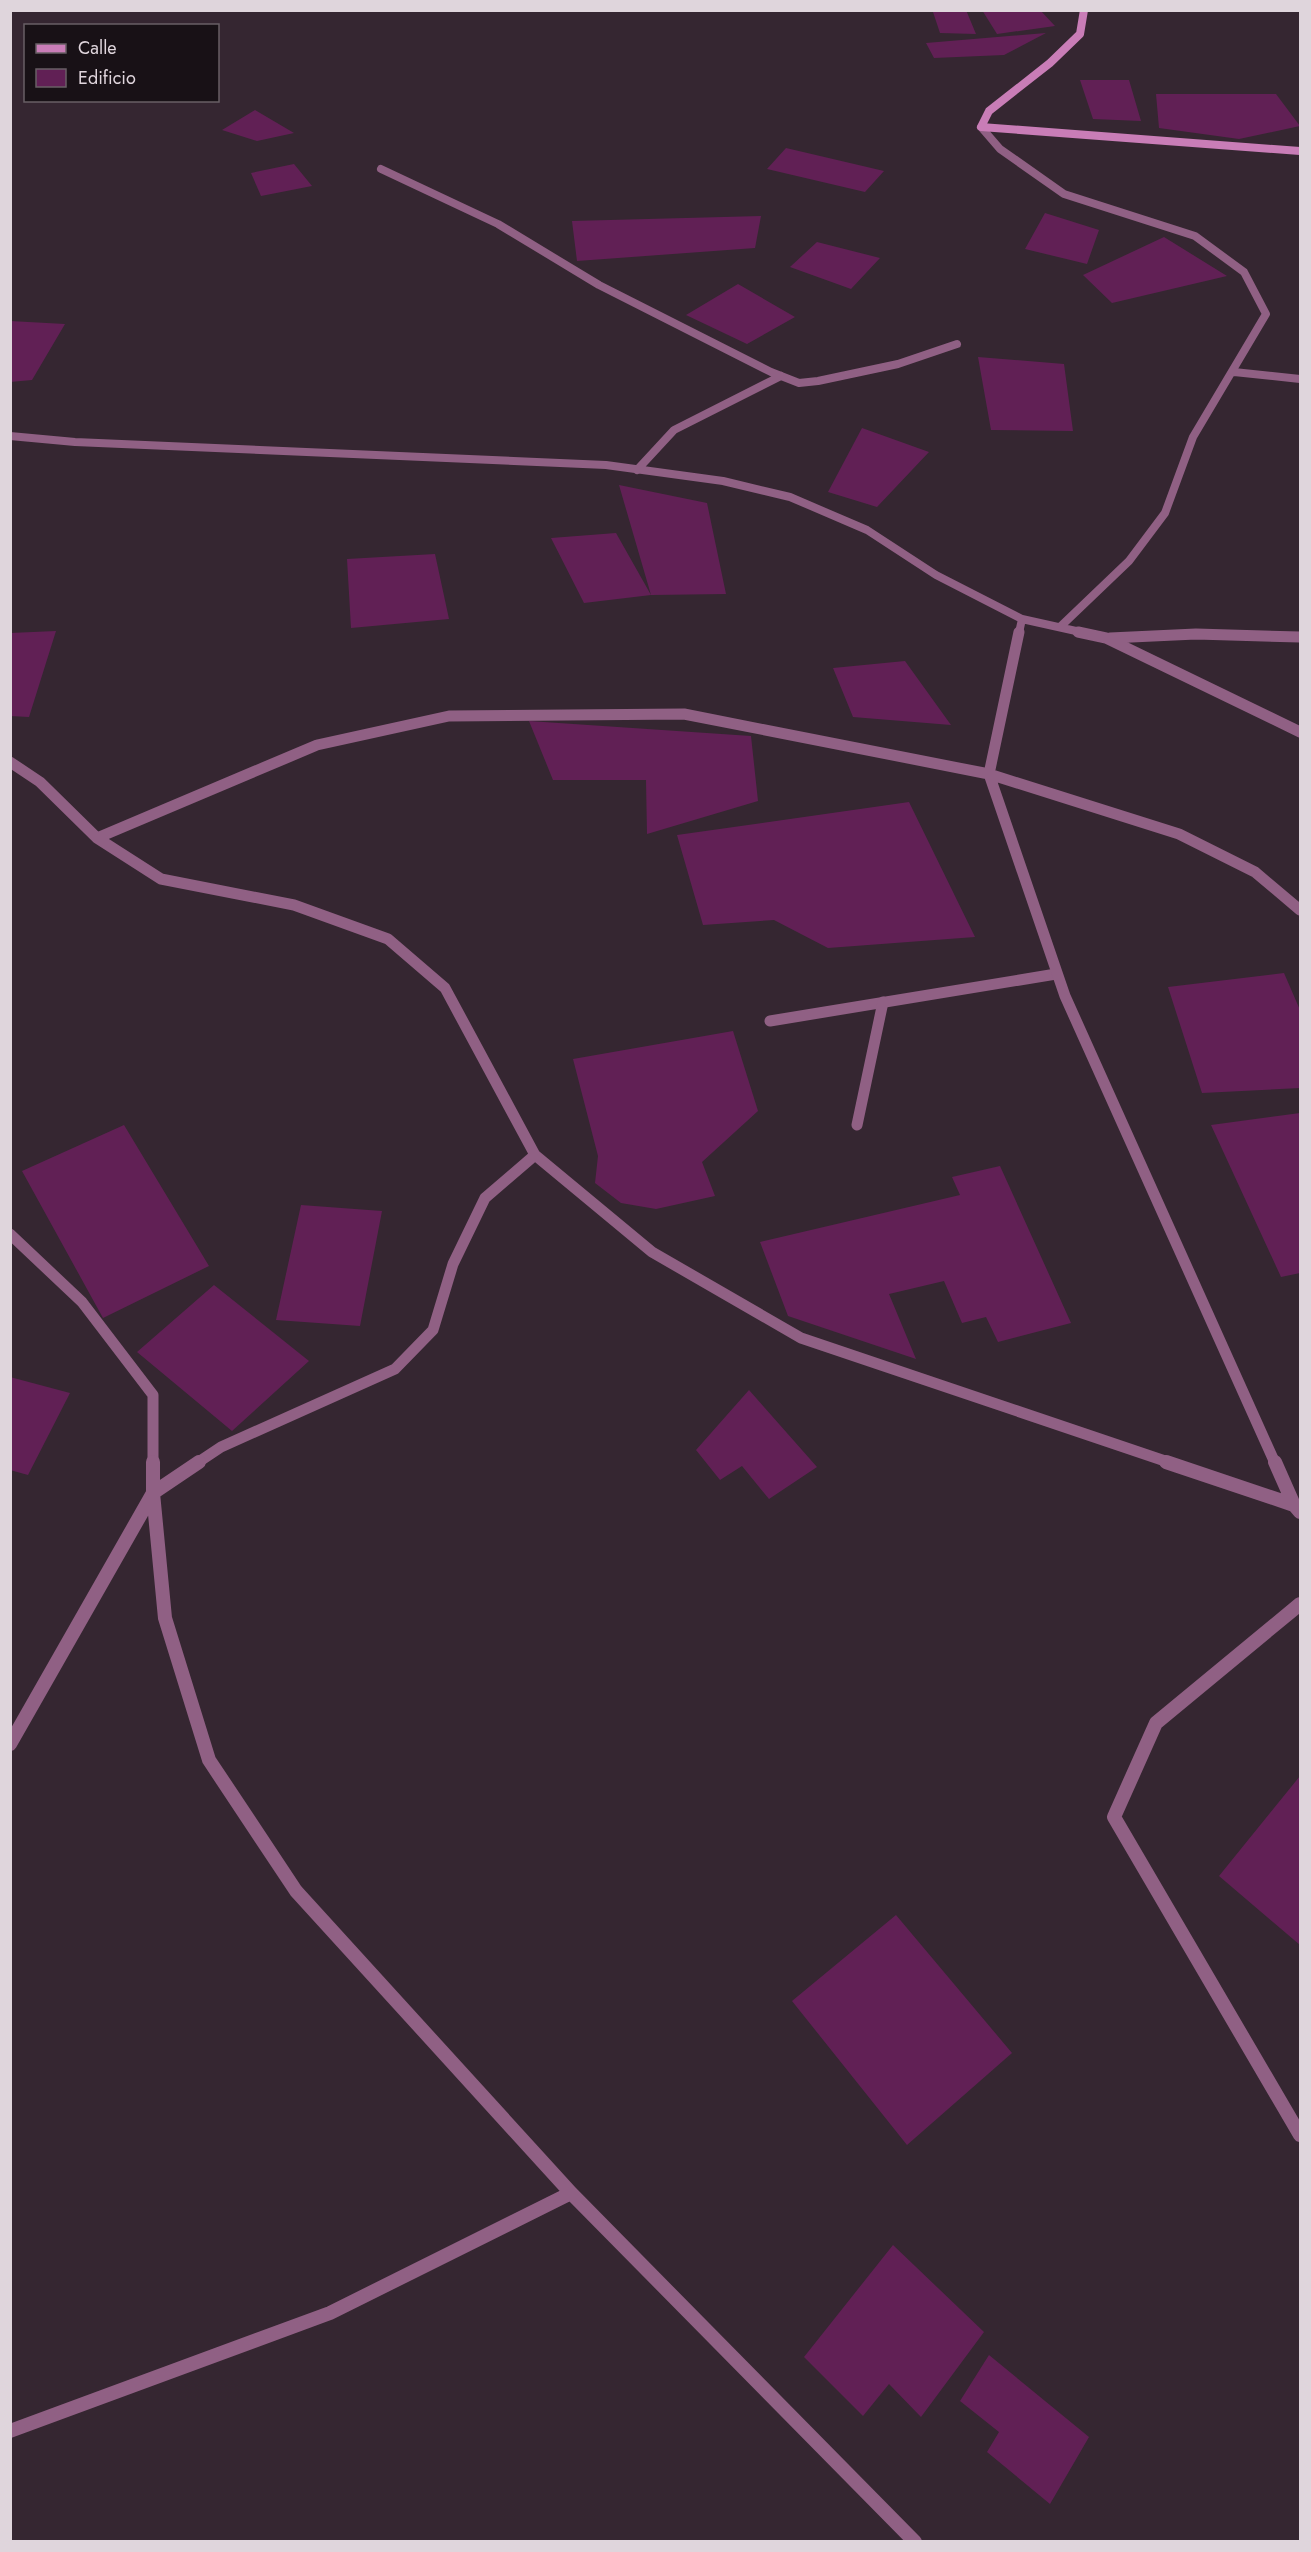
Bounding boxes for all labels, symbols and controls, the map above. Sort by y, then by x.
legend [24,24,219,102]
text: Calle [78,35,117,61]
text: Edificio [78,65,136,91]

